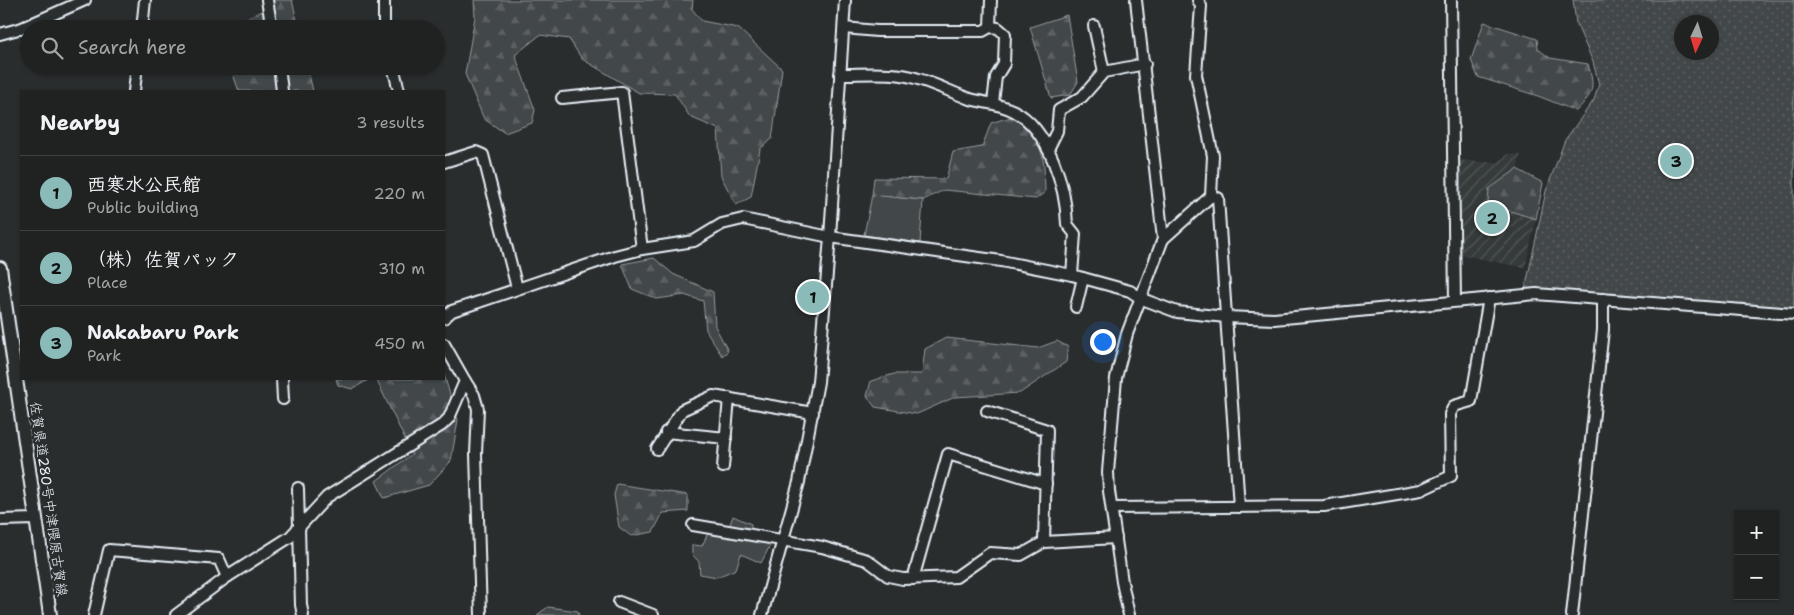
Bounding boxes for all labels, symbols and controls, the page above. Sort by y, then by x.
north arrow [1674,15,1719,60]
search box [20,20,445,75]
icon: search [38,34,66,62]
text: Search here [78,35,187,60]
text: Nearby [40,109,120,137]
text: 3 results [356,112,425,133]
pin: 3 [1660,142,1692,180]
text: 西寒水公民館 [87,172,201,197]
text: 1 [52,183,60,204]
text: 220 m [373,183,425,204]
text: Public building [87,197,199,218]
pin: 2 [1476,199,1508,237]
text: （株）佐賀パック [87,247,239,272]
text: 2 [50,258,62,279]
text: 310 m [378,258,425,279]
text: Place [87,272,128,293]
pin: 1 [797,278,829,316]
text: Nakabaru Park [87,320,239,345]
your location [1090,329,1116,355]
text: 3 [50,333,62,354]
text: 450 m [374,333,425,354]
text: Park [87,345,121,366]
street label: 佐賀県道280号中津隈原古賀線 [26,400,72,598]
map controls [1734,510,1779,600]
button: + [1734,510,1779,555]
button: − [1734,555,1779,600]

